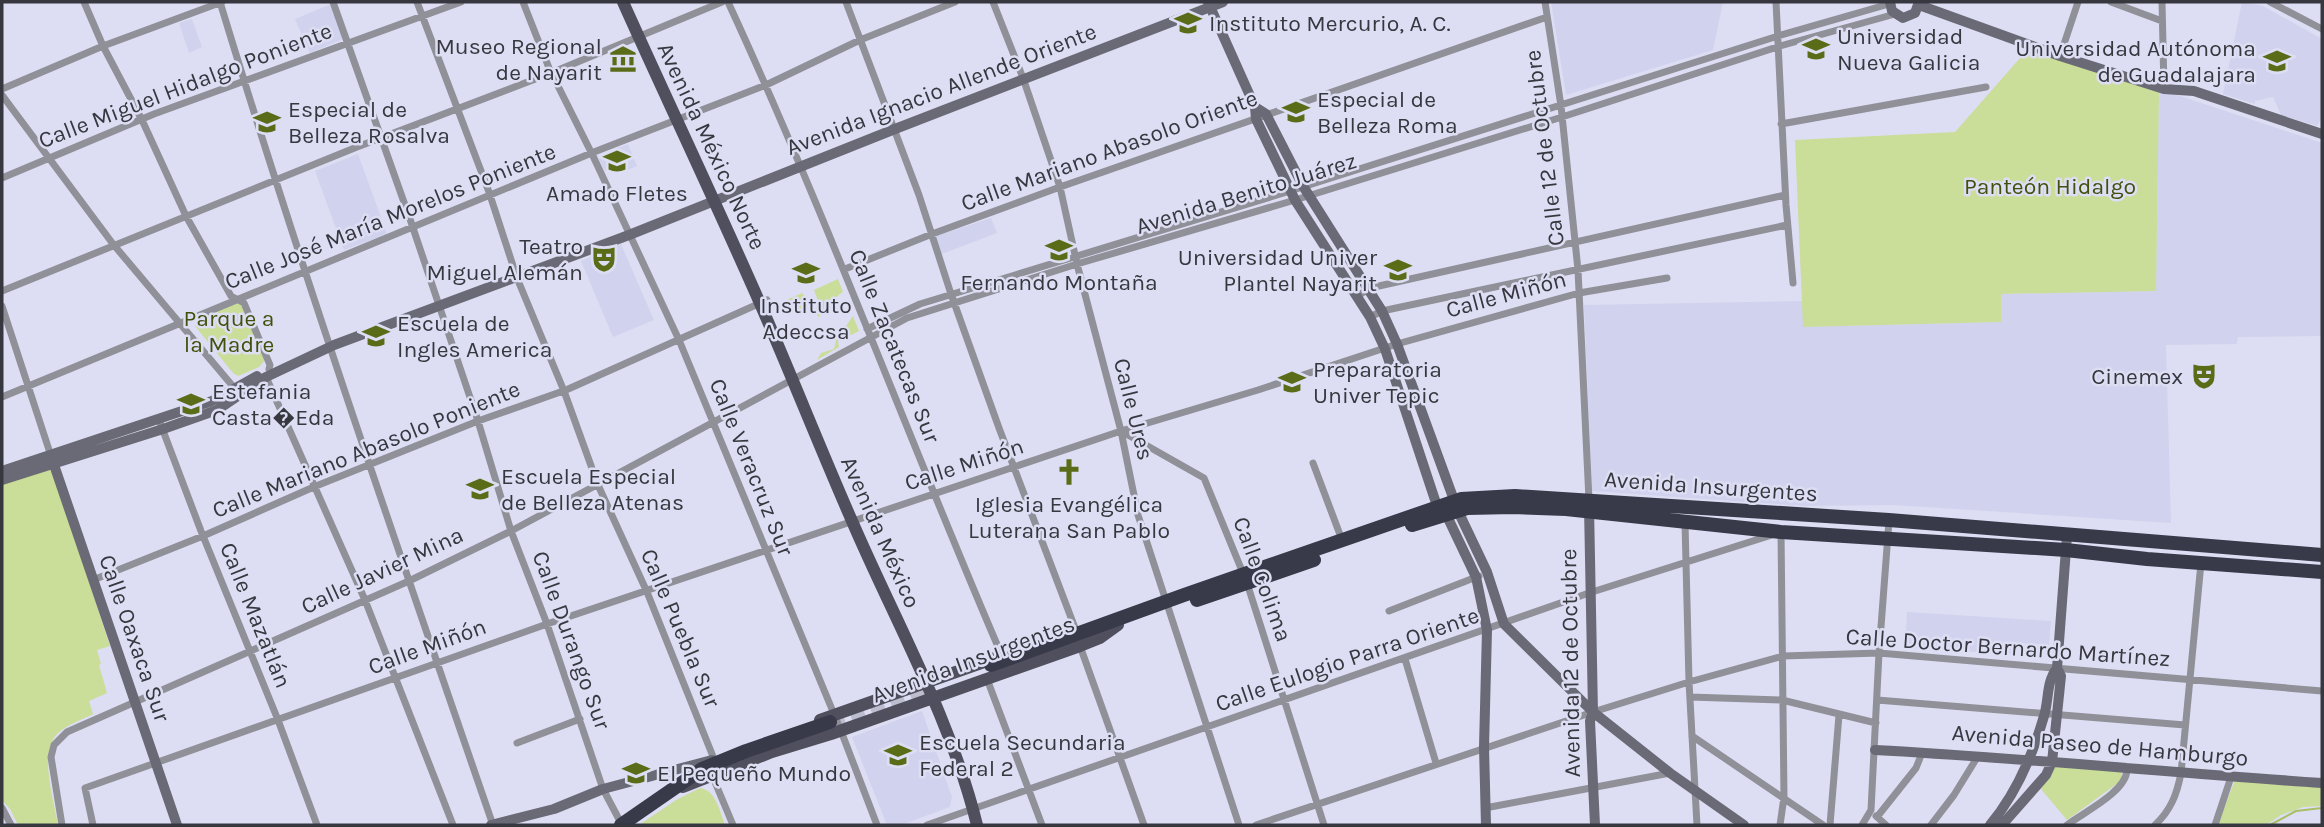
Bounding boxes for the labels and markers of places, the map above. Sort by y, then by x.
school or university icon: Instituto Mercurio, A. C. [1173,8,1203,38]
place label: Instituto Mercurio, A. C. [1209,10,1451,37]
place label: Universidad Nueva Galicia [1837,23,1980,76]
place label: Museo Regional de Nayarit [435,33,602,86]
school or university icon: Universidad Nueva Galicia [1801,34,1831,64]
place label: Universidad Autónoma de Guadalajara [2015,35,2256,88]
museum icon: Museo Regional de Nayarit [608,44,638,74]
school or university icon: Universidad Autónoma de Guadalajara [2262,46,2292,76]
place label: Especial de Belleza Roma [1317,86,1458,139]
place label: Especial de Belleza Rosalva [288,96,450,149]
school or university icon: Especial de Belleza Roma [1281,97,1311,127]
school or university icon: Especial de Belleza Rosalva [252,107,282,137]
school or university icon: Amado Fletes [602,146,632,176]
place label: Amado Fletes [546,180,688,207]
place label: Teatro Miguel Alemán [427,233,583,286]
school or university icon: Fernando Montaña [1044,235,1074,265]
theatre icon: Teatro Miguel Alemán [589,244,619,274]
place label: Universidad Univer Plantel Nayarit [1178,244,1378,297]
school or university icon: Universidad Univer Plantel Nayarit [1383,255,1413,285]
school or university icon: Instituto Adeccsa [791,258,821,288]
place label: Fernando Montaña [960,269,1158,296]
place label: Instituto Adeccsa [760,292,852,345]
place label: Escuela de Ingles America [397,310,552,363]
school or university icon: Escuela de Ingles America [361,321,391,351]
place label: Preparatoria Univer Tepic [1313,356,1442,409]
theatre icon: Cinemex [2189,361,2219,391]
place label: Cinemex [2091,363,2183,390]
school or university icon: Preparatoria Univer Tepic [1277,367,1307,397]
place label: Estefania Casta�Eda [212,378,334,431]
school or university icon: Estefania Casta�Eda [176,389,206,419]
church icon: Iglesia Evangélica Luterana San Pablo [1054,457,1084,487]
place label: Escuela Especial de Belleza Atenas [501,463,684,516]
school or university icon: Escuela Especial de Belleza Atenas [465,474,495,504]
place label: Iglesia Evangélica Luterana San Pablo [968,491,1170,544]
place label: Escuela Secundaria Federal 2 [919,729,1126,782]
school or university icon: Escuela Secundaria Federal 2 [883,740,913,770]
school or university icon: El Pequeño Mundo [621,758,651,788]
place label: El Pequeño Mundo [657,760,851,787]

